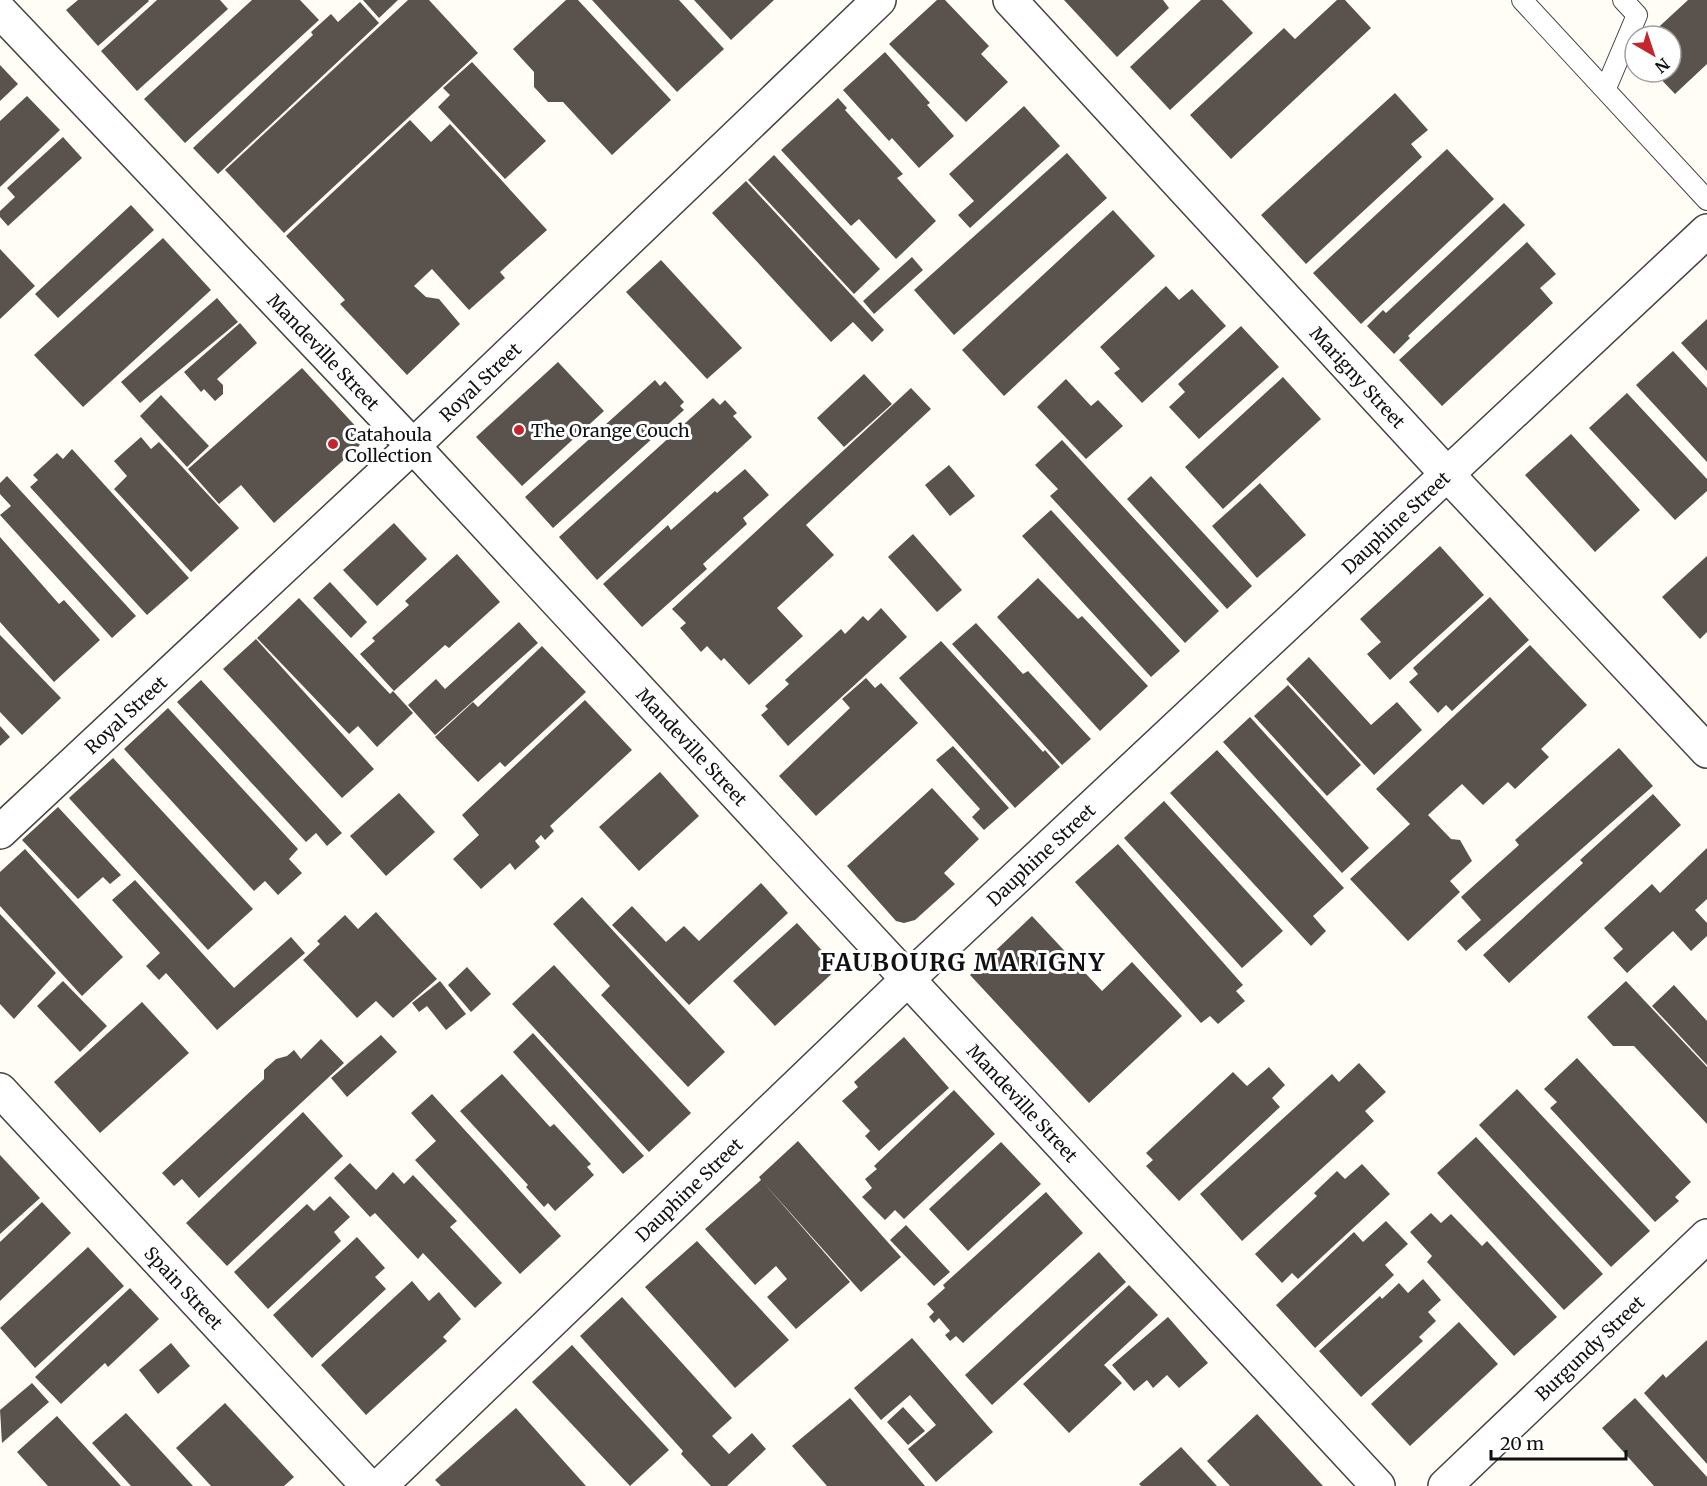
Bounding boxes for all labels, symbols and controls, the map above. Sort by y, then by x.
north arrow [1623,24,1683,84]
text: N [1651,54,1674,78]
street label: Mandeville Street [263,289,384,415]
street label: Marigny Street [1305,321,1410,433]
street label: Royal Street [434,338,526,426]
place label: The Orange Couch [531,419,690,442]
place label: Catahoula Collection [345,423,432,467]
marker: The Orange Couch [512,423,526,437]
marker: Catahoula Collection [326,437,340,451]
street label: Dauphine Street [1337,466,1455,579]
street label: Royal Street [80,671,172,759]
street label: Mandeville Street [632,683,752,810]
street label: Dauphine Street [982,798,1100,911]
district label: FAUBOURG MARIGNY [820,947,1106,978]
street label: Mandeville Street [962,1039,1083,1167]
street label: Dauphine Street [630,1133,747,1246]
street label: Spain Street [140,1241,228,1334]
street label: Burgundy Street [1530,1291,1649,1405]
scale bar [1491,1423,1626,1461]
text: 20 m [1500,1432,1544,1455]

